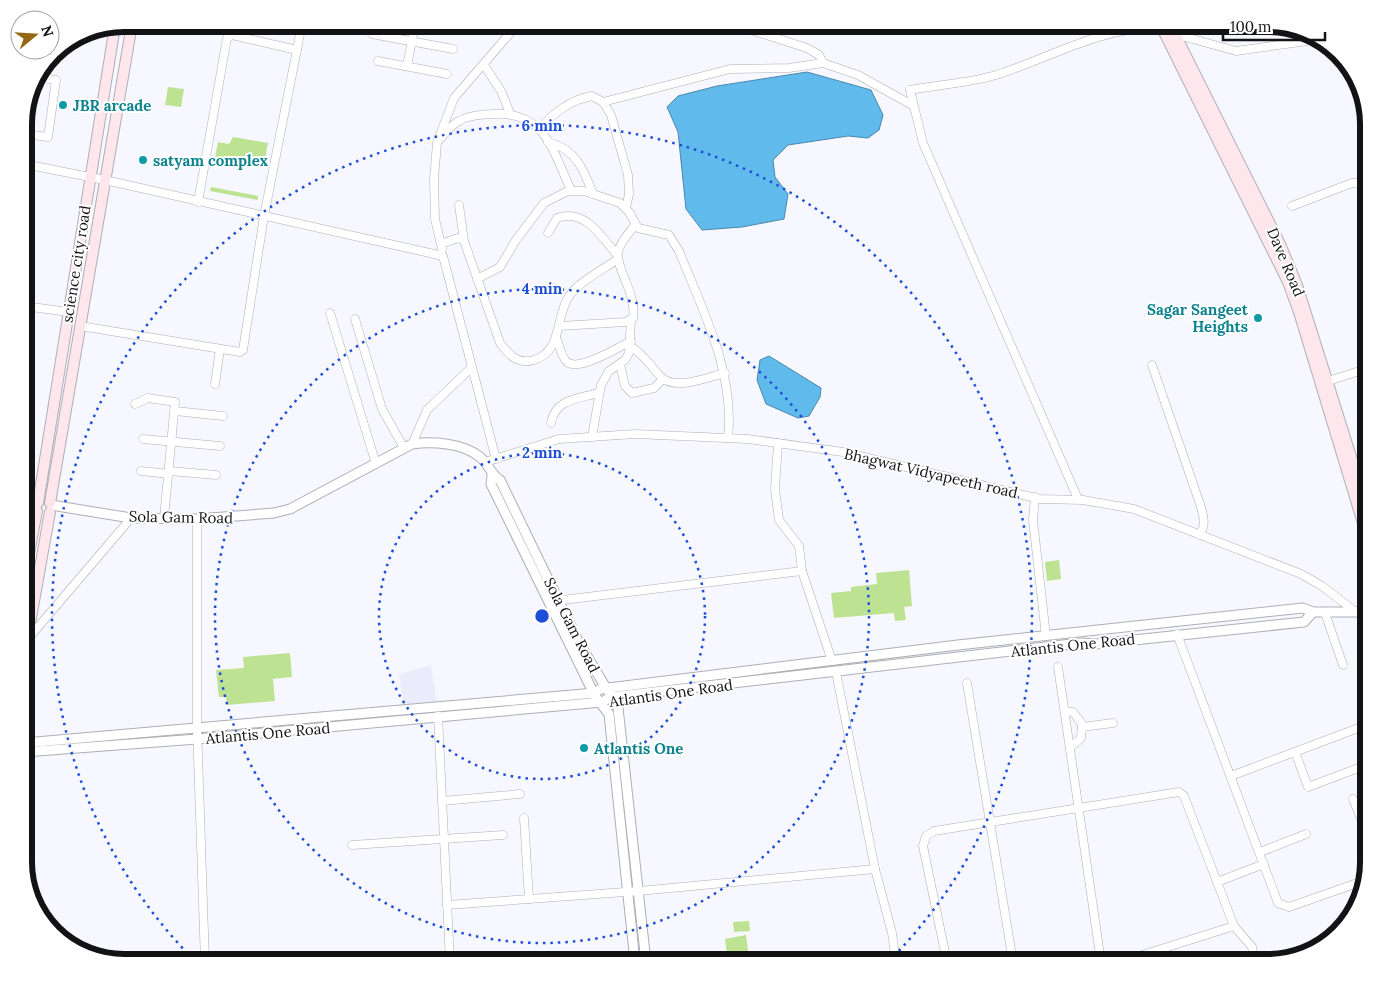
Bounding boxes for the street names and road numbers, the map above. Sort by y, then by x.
street label: science city road [57,204,95,324]
street label: Dave Road [1263,225,1309,299]
street label: Bhagwat Vidyapeeth road [842,444,1020,502]
street label: Sola Gam Road [129,507,233,527]
street label: Sola Gam Road [540,574,604,676]
street label: Atlantis One Road [1009,629,1136,661]
street label: Atlantis One Road [607,675,734,711]
street label: Atlantis One Road [204,718,331,748]

